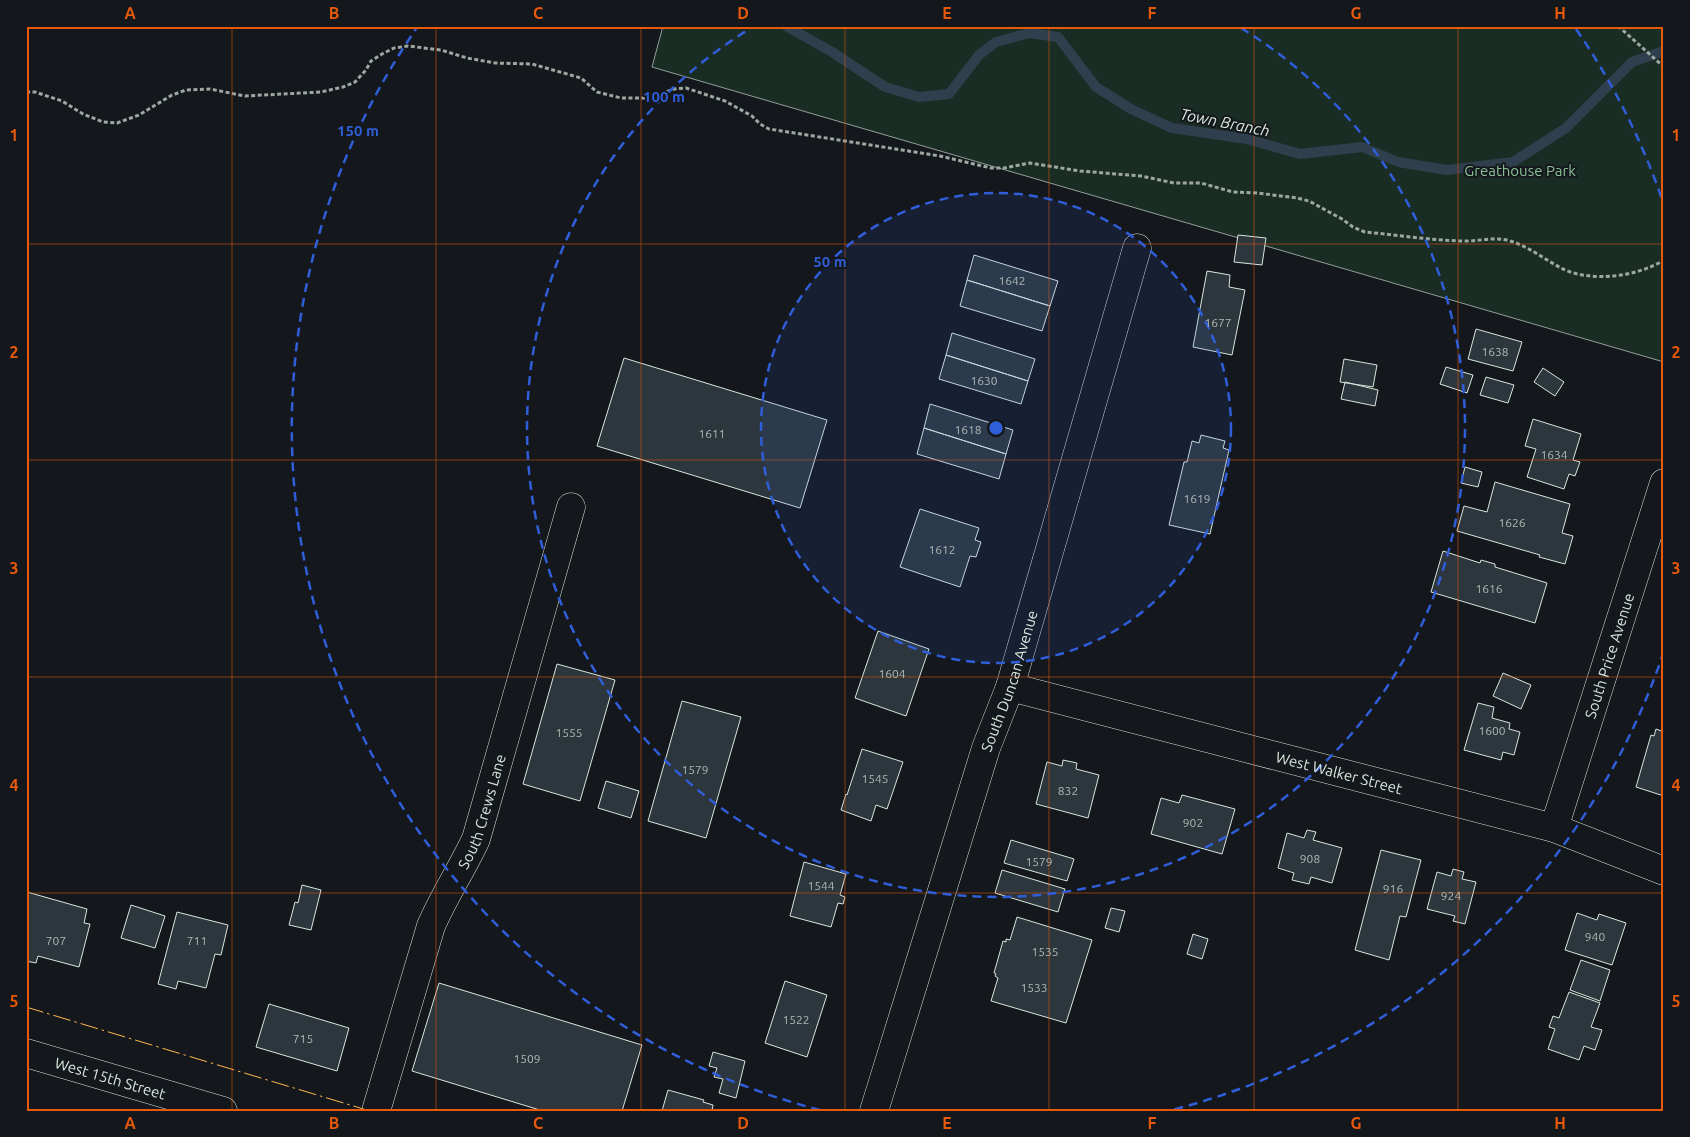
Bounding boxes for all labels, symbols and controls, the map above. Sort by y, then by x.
text: A [124,4,136,22]
text: B [329,4,339,22]
text: C [533,4,543,22]
text: D [737,4,749,22]
text: E [942,4,952,22]
text: F [1148,4,1157,22]
text: G [1350,4,1362,22]
text: H [1554,4,1566,22]
text: 100 m [643,88,685,105]
water label: Town Branch [1179,104,1271,140]
text: 150 m [337,122,379,139]
text: 1 [9,126,19,144]
text: 1 [1671,126,1681,144]
park label: Greathouse Park [1464,162,1576,179]
text: 50 m [813,253,847,270]
house number: 1642 [998,274,1026,287]
house number: 1677 [1204,316,1232,329]
text: 2 [9,343,19,361]
text: 2 [1671,343,1681,361]
house number: 1638 [1481,345,1509,358]
house number: 1630 [970,374,998,387]
centre of rings [987,419,1005,437]
house number: 1618 [954,423,982,436]
house number: 1611 [698,427,726,440]
house number: 1634 [1540,448,1568,461]
house number: 1619 [1183,492,1211,505]
house number: 1626 [1498,516,1526,529]
house number: 1612 [928,543,956,556]
text: 3 [9,559,19,577]
text: 3 [1671,559,1681,577]
house number: 1616 [1475,582,1503,595]
street label: South Price Avenue [1581,591,1637,720]
street label: South Duncan Avenue [977,608,1040,754]
house number: 1604 [878,667,906,680]
house number: 1600 [1478,724,1506,737]
house number: 1555 [555,726,583,739]
street label: West Walker Street [1274,748,1404,797]
street label: South Crews Lane [454,752,508,872]
house number: 1579 [681,763,709,776]
house number: 1545 [861,772,889,785]
text: 4 [9,776,19,794]
text: 4 [1671,776,1681,794]
house number: 832 [1058,784,1078,797]
house number: 902 [1183,816,1203,829]
house number: 908 [1300,852,1320,865]
house number: 1579 [1025,855,1053,868]
house number: 1544 [807,879,835,892]
house number: 916 [1383,882,1403,895]
house number: 924 [1441,889,1461,902]
house number: 940 [1585,930,1605,943]
house number: 707 [46,934,66,947]
house number: 711 [187,934,207,947]
house number: 1535 [1031,945,1059,958]
house number: 1533 [1020,981,1048,994]
text: 5 [9,992,19,1010]
text: 5 [1671,992,1681,1010]
house number: 1522 [782,1013,810,1026]
house number: 715 [293,1032,313,1045]
house number: 1509 [513,1052,541,1065]
street label: West 15th Street [53,1054,168,1102]
text: A [124,1114,136,1132]
text: B [329,1114,339,1132]
text: C [533,1114,543,1132]
text: D [737,1114,749,1132]
text: E [942,1114,952,1132]
text: F [1148,1114,1157,1132]
text: G [1350,1114,1362,1132]
text: H [1554,1114,1566,1132]

